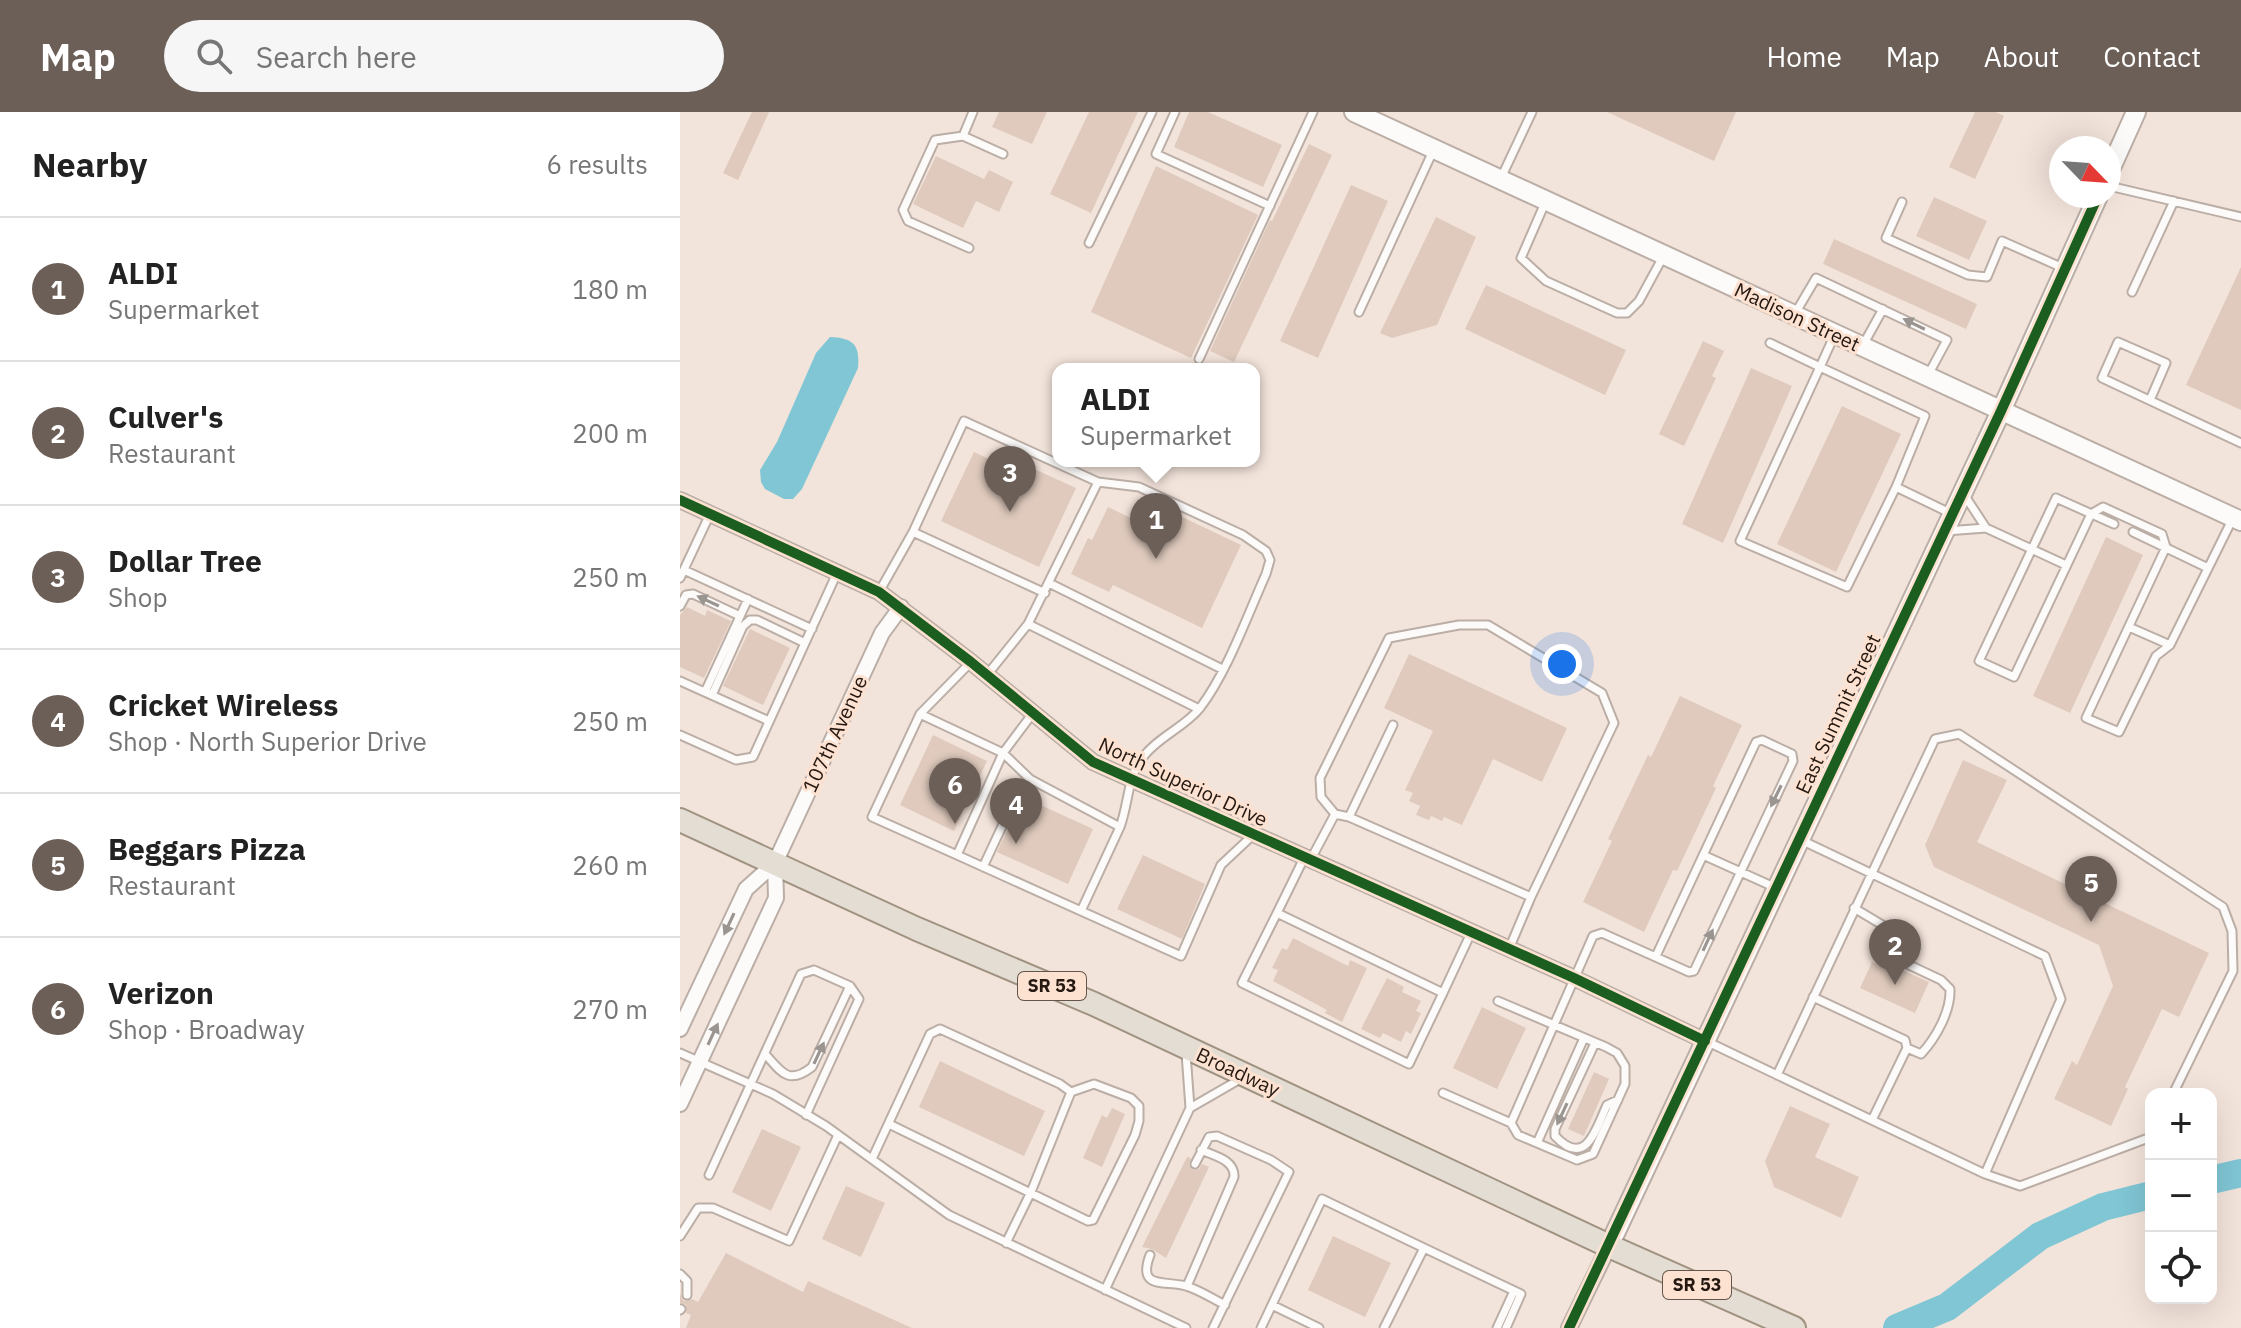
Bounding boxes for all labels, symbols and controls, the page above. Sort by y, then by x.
search box [164,20,724,92]
text: Map [40,32,116,81]
icon: search [192,34,236,78]
text: Search here [256,37,417,76]
text: Home [1766,38,1842,75]
text: Map [1886,38,1940,75]
text: About [1984,38,2059,75]
text: Contact [2103,38,2201,75]
north arrow [2049,136,2121,208]
text: Nearby [32,142,147,186]
text: 6 results [546,147,648,181]
text: ALDI [108,253,178,292]
text: 1 [50,272,66,306]
text: 180 m [572,272,648,306]
street label: Madison Street [1730,276,1864,357]
text: Supermarket [108,292,260,326]
one-way arrow [1902,317,1925,331]
popup [1052,363,1260,467]
text: ALDI [1080,379,1151,418]
text: Culver's [108,397,223,436]
text: 2 [50,416,66,450]
text: 200 m [572,416,648,450]
text: Supermarket [1080,418,1232,452]
text: Restaurant [108,436,236,470]
pin: 3 [984,446,1036,512]
pin: 1 [1130,493,1182,559]
text: Dollar Tree [108,541,262,580]
text: 3 [50,560,66,594]
text: 250 m [572,560,648,594]
text: Shop [108,580,168,614]
one-way arrow [696,594,719,608]
street label: East Summit Street [1789,630,1886,798]
your location [1542,644,1582,684]
street label: 107th Avenue [796,671,873,797]
text: Cricket Wireless [108,685,338,724]
text: 4 [50,704,66,738]
text: 250 m [572,704,648,738]
text: Shop · North Superior Drive [108,724,427,758]
street label: North Superior Drive [1094,731,1272,833]
pin: 6 [929,758,981,824]
pin: 4 [990,778,1042,844]
one-way arrow [1769,784,1783,807]
text: Beggars Pizza [108,829,306,868]
text: 5 [50,848,66,882]
text: 260 m [572,848,648,882]
pin: 5 [2065,856,2117,922]
text: Restaurant [108,868,236,902]
one-way arrow [722,913,736,936]
pin: 2 [1869,919,1921,985]
one-way arrow [1701,929,1715,952]
road number: SR 53 [1018,972,1086,1000]
text: Verizon [108,973,214,1012]
text: 6 [50,992,66,1026]
text: 270 m [572,992,648,1026]
text: Shop · Broadway [108,1012,305,1046]
one-way arrow [706,1022,720,1045]
street label: Broadway [1192,1040,1284,1103]
one-way arrow [812,1042,826,1065]
map controls [2145,1088,2217,1304]
button: + [2145,1088,2217,1160]
one-way arrow [1556,1102,1569,1125]
button: − [2145,1160,2217,1232]
button: locate [2145,1232,2217,1304]
road number: SR 53 [1663,1271,1731,1299]

